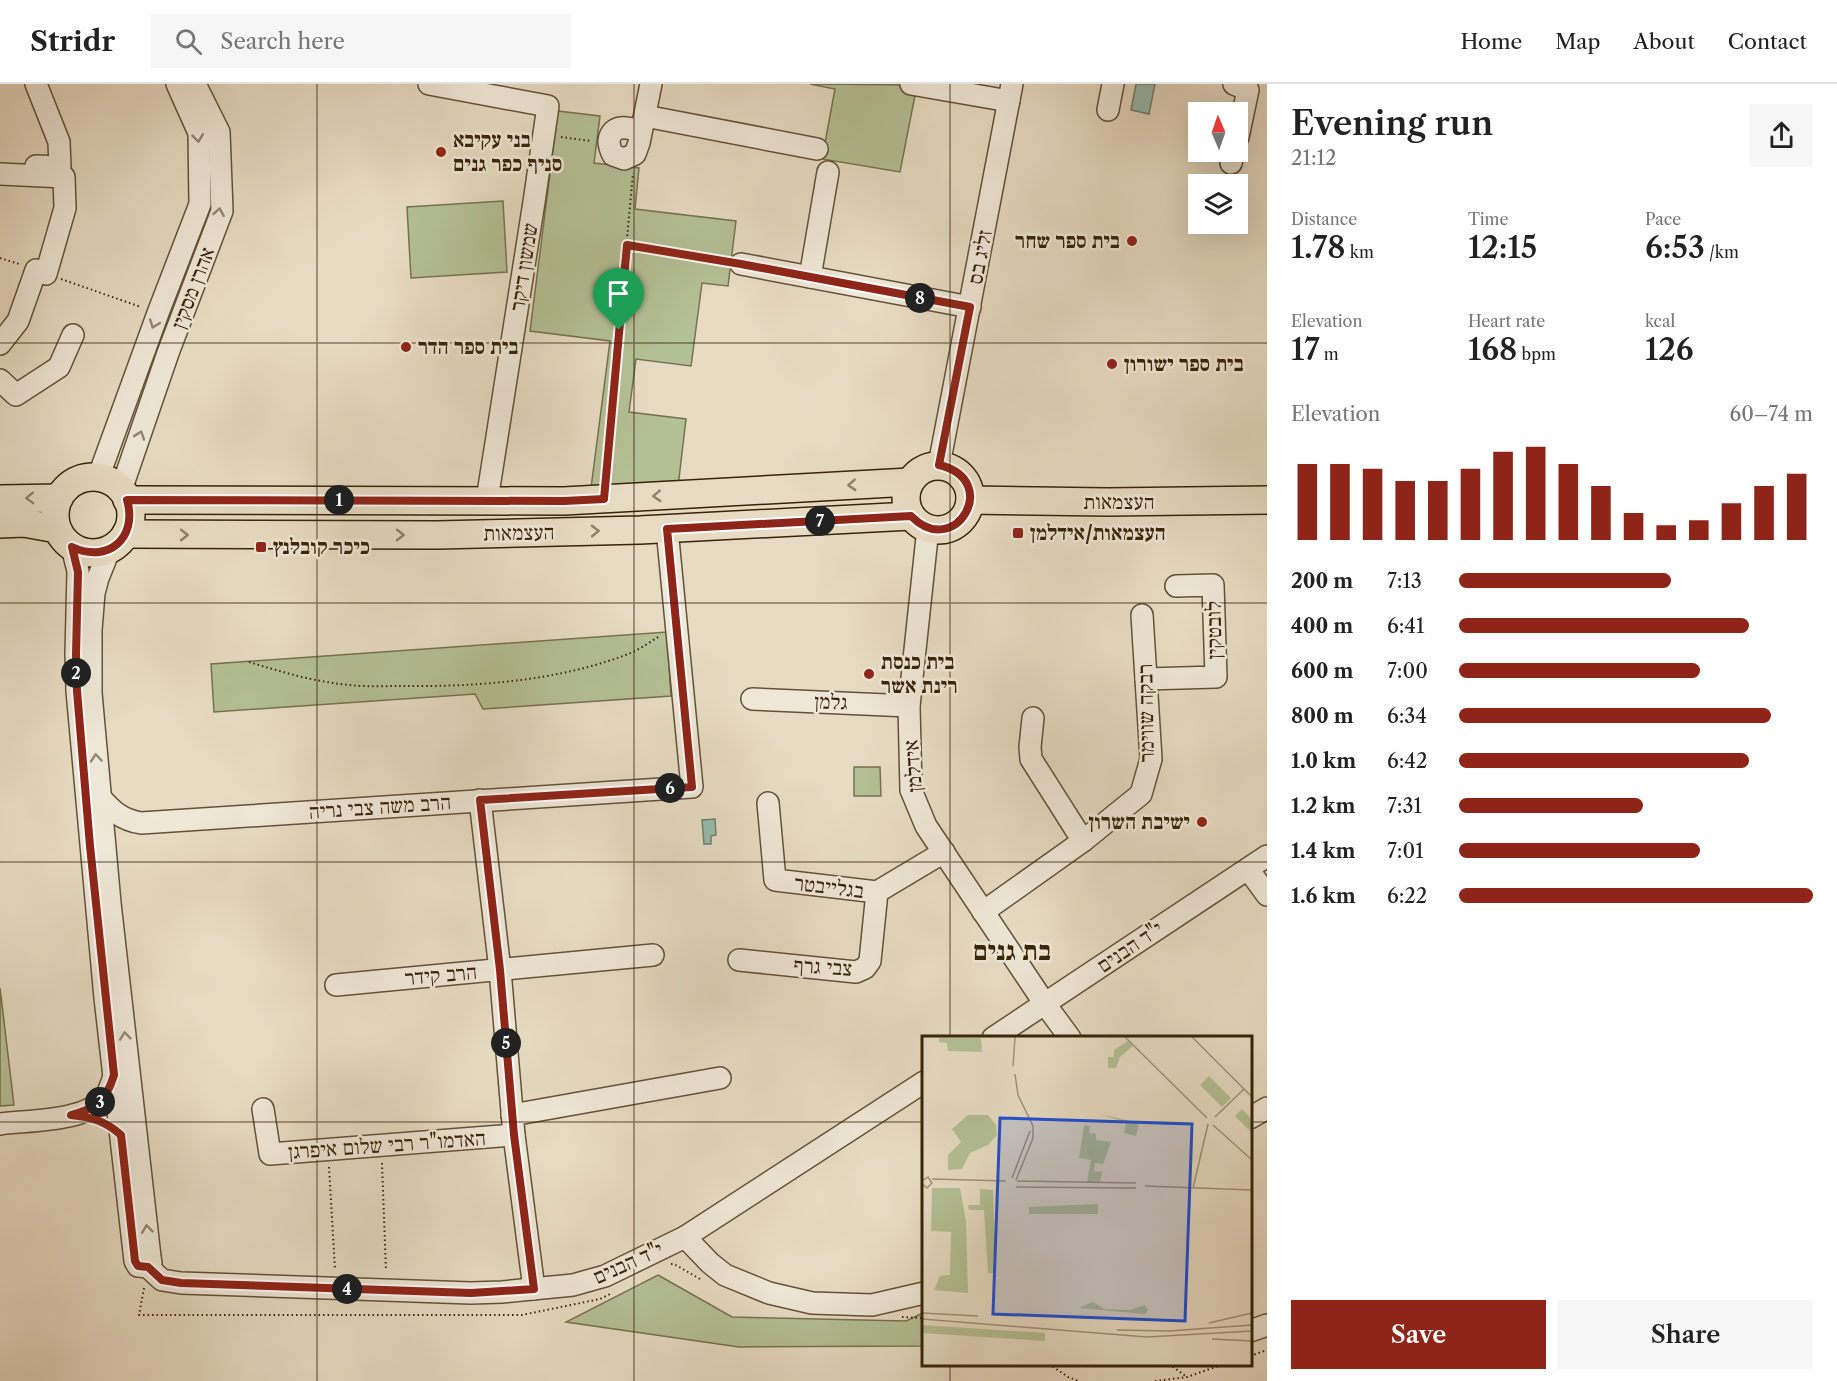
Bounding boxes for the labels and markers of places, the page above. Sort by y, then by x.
place label: בני עקיבא סניף כפר גנים [453,127,562,176]
marker: בני עקיבא סניף כפר גנים [434,145,448,159]
place label: בית ספר שחר [1015,228,1120,253]
marker: בית ספר שחר [1125,234,1139,248]
pin [593,268,644,330]
pin: 8 [905,283,935,313]
place label: בית ספר הדר [418,334,519,359]
marker: בית ספר הדר [399,340,413,354]
place label: בית ספר ישורון [1124,351,1244,376]
marker: בית ספר ישורון [1105,357,1119,371]
pin: 1 [324,485,354,515]
pin: 7 [805,506,835,536]
place label: העצמאות/אידלמן [1030,520,1166,545]
marker: העצמאות/אידלמן [1011,526,1025,540]
place label: כיכר קובלנץ [273,534,370,559]
marker: כיכר קובלנץ [254,540,268,554]
place label: בית כנסת רינת אשר [881,649,958,698]
pin: 2 [61,658,91,688]
marker: בית כנסת רינת אשר [862,667,876,681]
pin: 6 [655,773,685,803]
place label: ישיבת השרון [1088,809,1190,834]
marker: ישיבת השרון [1195,815,1209,829]
pin: 5 [491,1028,521,1058]
pin: 3 [85,1087,115,1117]
pin: 4 [332,1274,362,1304]

